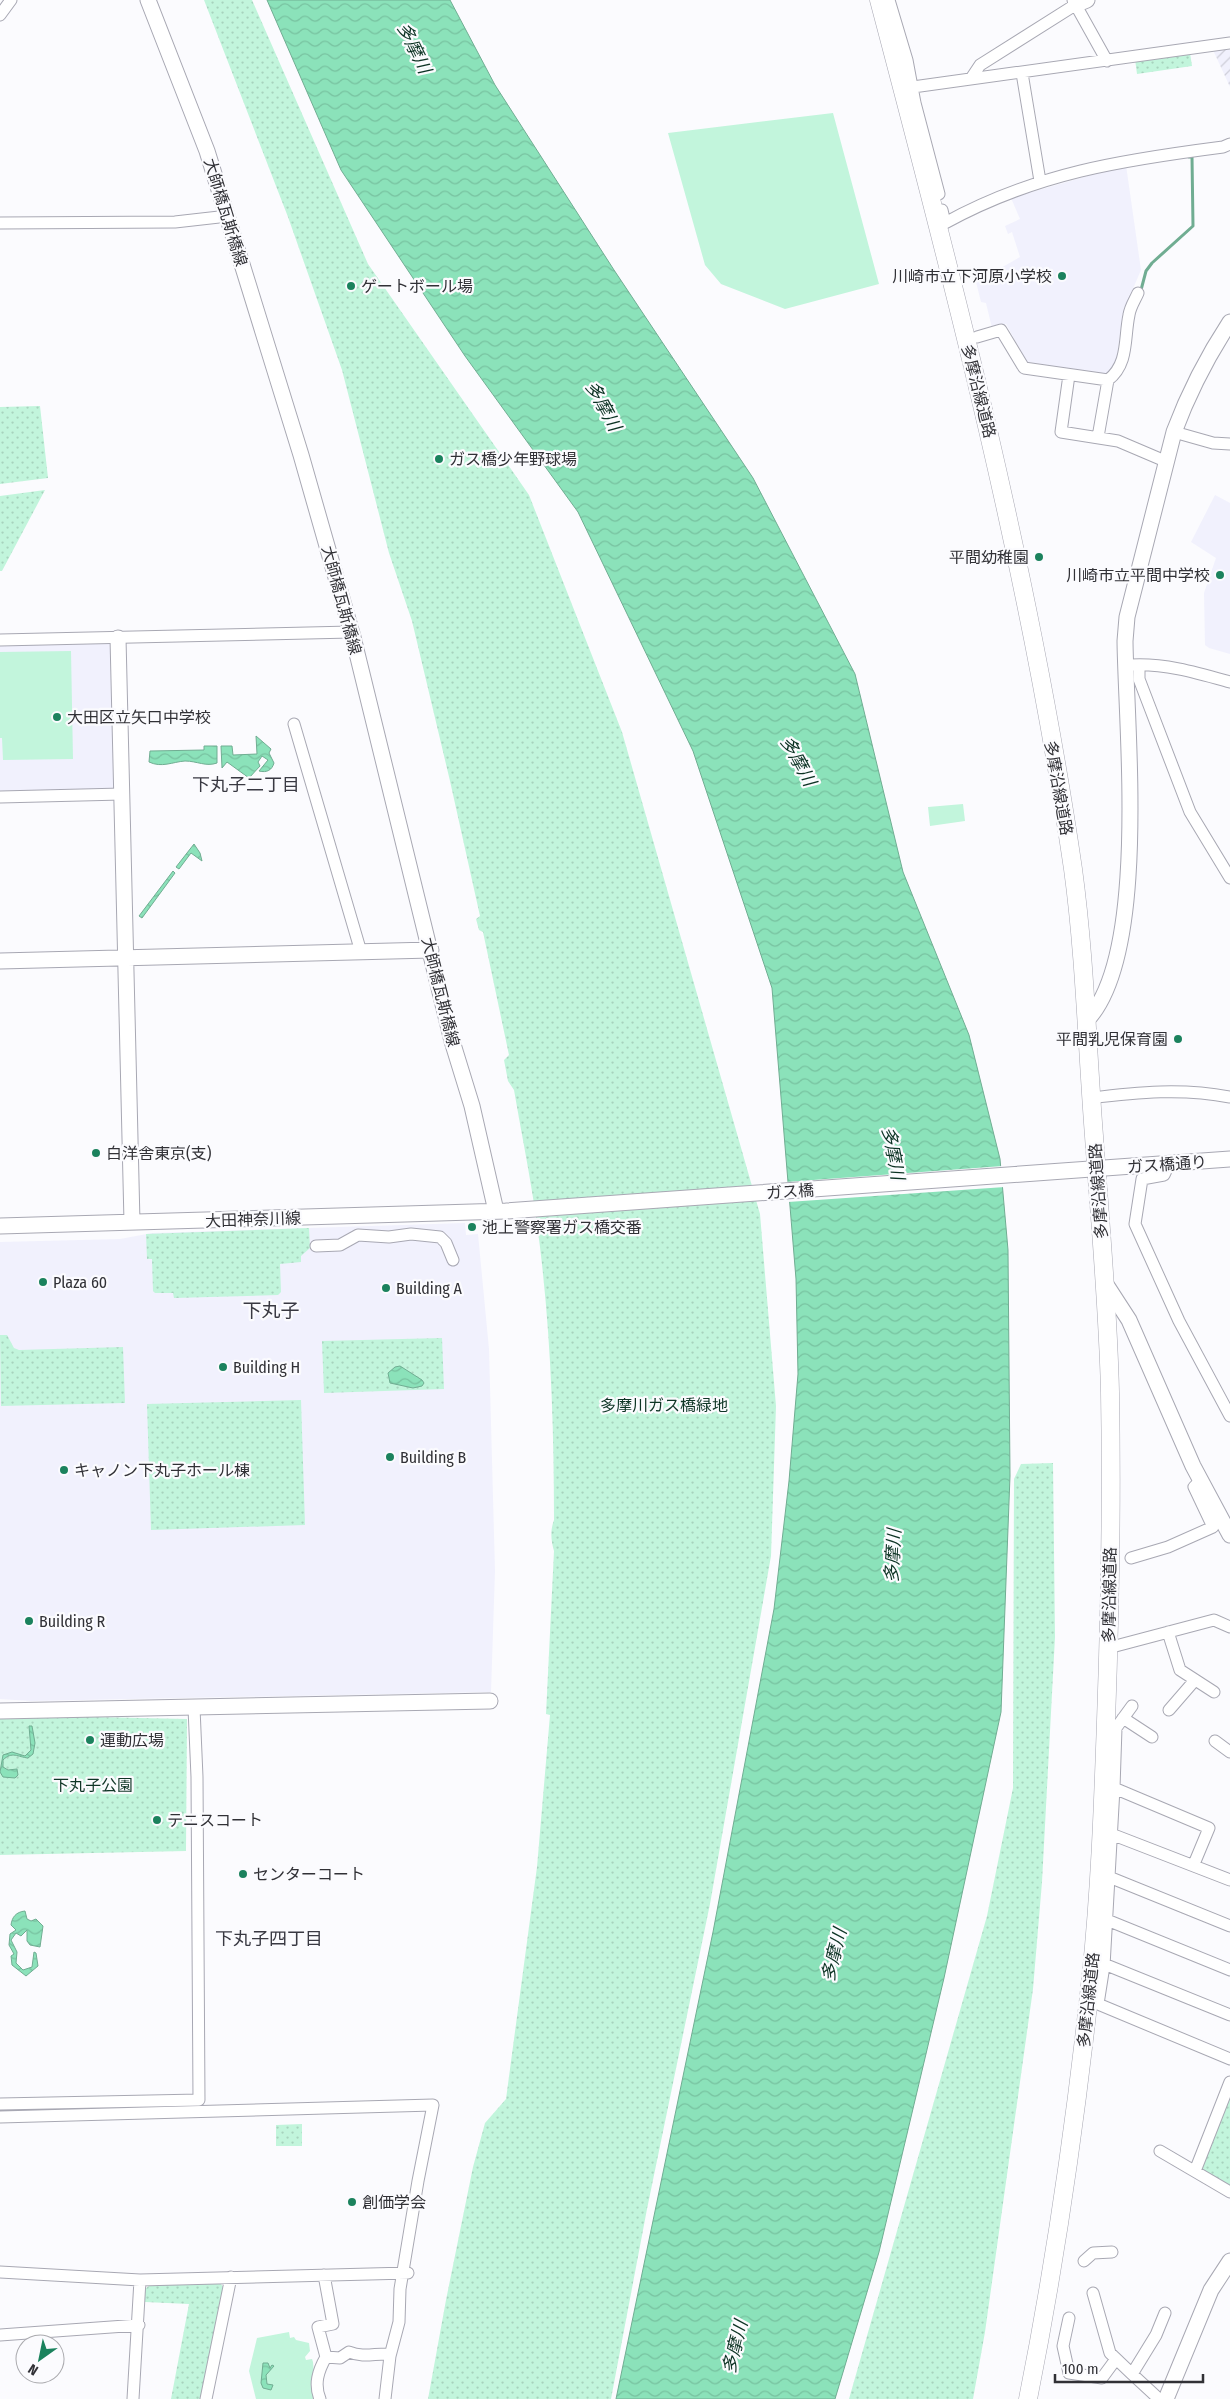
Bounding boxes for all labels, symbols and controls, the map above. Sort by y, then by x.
water label: 多摩川 [392,19,437,79]
street label: 大師橋瓦斯橋線 [200,156,251,268]
place label: 川崎市立下河原小学校 [892,267,1052,286]
marker: 川崎市立下河原小学校 [1056,270,1068,282]
place label: ゲートボール場 [361,277,473,296]
marker: ゲートボール場 [345,280,357,292]
street label: 多摩沿線道路 [958,342,999,440]
water label: 多摩川 [580,377,627,437]
place label: ガス橋少年野球場 [449,450,577,469]
marker: ガス橋少年野球場 [433,453,445,465]
street label: 大師橋瓦斯橋線 [318,544,365,657]
place label: 平間幼稚園 [949,548,1029,567]
marker: 平間幼稚園 [1033,551,1045,563]
place label: 川崎市立平間中学校 [1066,566,1210,585]
marker: 川崎市立平間中学校 [1214,569,1226,581]
place label: 大田区立矢口中学校 [67,708,211,727]
marker: 大田区立矢口中学校 [51,711,63,723]
water label: 多摩川 [775,732,822,792]
street label: 多摩沿線道路 [1041,739,1076,837]
district label: 下丸子二丁目 [192,774,300,796]
street label: 大師橋瓦斯橋線 [418,935,463,1049]
place label: 平間乳児保育園 [1056,1030,1168,1049]
marker: 平間乳児保育園 [1172,1033,1184,1045]
water label: 多摩川 [877,1124,909,1184]
street label: 多摩沿線道路 [1086,1142,1111,1240]
place label: 白洋舎東京(支) [106,1144,212,1163]
marker: 白洋舎東京(支) [90,1147,102,1159]
street label: ガス橋通り [1126,1152,1208,1177]
street label: ガス橋 [765,1180,815,1203]
street label: 大田神奈川線 [205,1208,301,1231]
place label: 池上警察署ガス橋交番 [482,1218,642,1237]
marker: 池上警察署ガス橋交番 [466,1221,478,1233]
place label: Plaza 60 [53,1273,107,1292]
marker: Plaza 60 [37,1276,49,1288]
place label: Building A [396,1279,463,1298]
marker: Building A [380,1282,392,1294]
district label: 下丸子 [242,1299,300,1322]
place label: Building H [233,1358,300,1377]
marker: Building H [217,1361,229,1373]
park label: 多摩川ガス橋緑地 [600,1396,728,1415]
place label: Building B [400,1448,467,1467]
marker: Building B [384,1451,396,1463]
place label: キャノン下丸子ホール棟 [74,1461,250,1480]
marker: キャノン下丸子ホール棟 [58,1464,70,1476]
water label: 多摩川 [881,1526,906,1584]
street label: 多摩沿線道路 [1099,1547,1120,1643]
place label: Building R [39,1612,106,1631]
marker: Building R [23,1615,35,1627]
place label: 運動広場 [100,1731,164,1750]
marker: 運動広場 [84,1734,96,1746]
park label: 下丸子公園 [53,1776,133,1795]
place label: テニスコート [167,1811,263,1830]
marker: テニスコート [151,1814,163,1826]
place label: センターコート [253,1865,365,1884]
marker: センターコート [237,1868,249,1880]
water label: 多摩川 [817,1924,852,1984]
district label: 下丸子四丁目 [215,1928,323,1950]
street label: 多摩沿線道路 [1074,1951,1103,2049]
place label: 創価学会 [362,2193,426,2212]
marker: 創価学会 [346,2196,358,2208]
water label: 多摩川 [718,2316,753,2376]
north arrow [15,2334,65,2384]
scale bar [1055,2352,1202,2384]
text: N [25,2360,41,2379]
text: 100 m [1062,2360,1099,2378]

